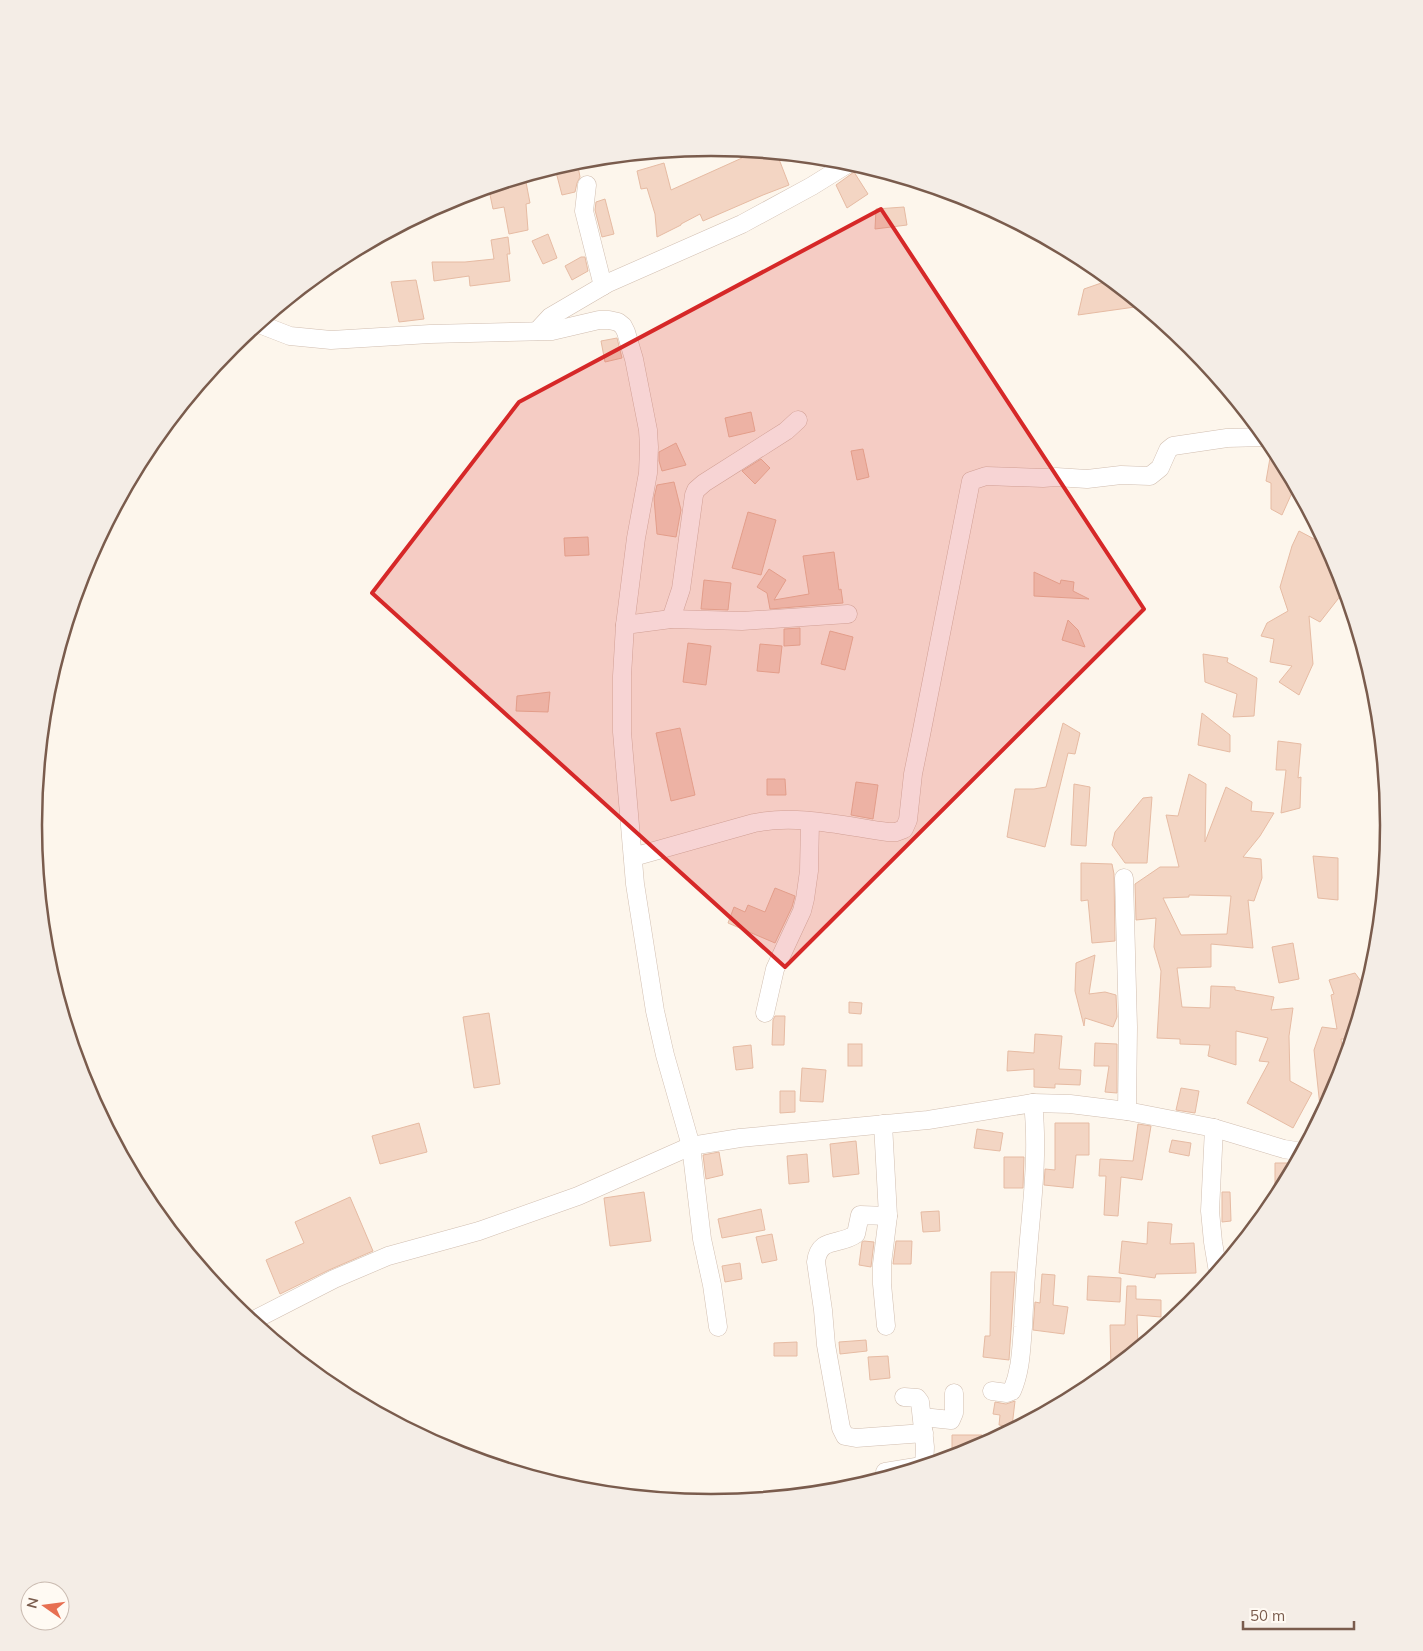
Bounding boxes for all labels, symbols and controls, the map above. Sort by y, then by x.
north arrow [20,1581,70,1631]
text: N [22,1596,42,1610]
scale bar [1243,1598,1354,1630]
text: 50 m [1250,1606,1285,1625]

